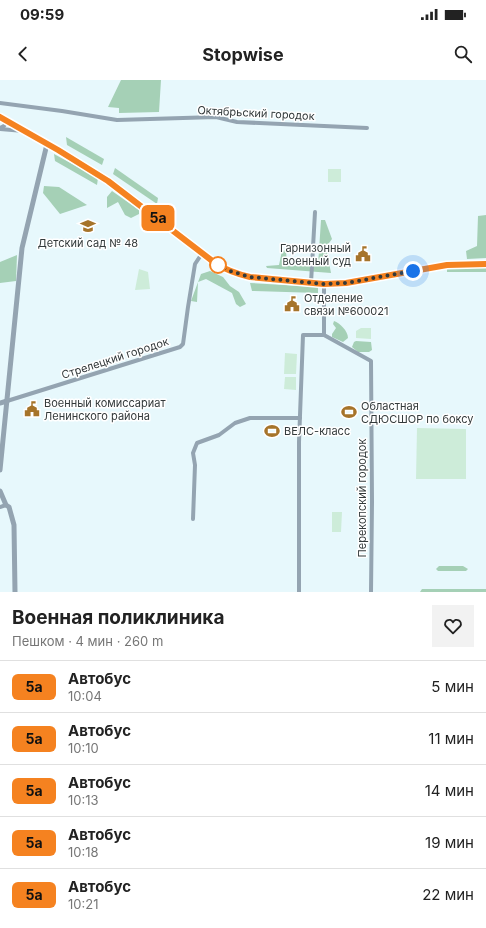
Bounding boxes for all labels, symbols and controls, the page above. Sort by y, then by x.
text: 09:59 [20,5,64,24]
icon: back [12,43,34,65]
icon: search [452,43,474,65]
text: Stopwise [202,44,284,65]
street label: Октябрьский городок [197,103,315,123]
line badge: 5а [140,205,176,231]
text: 5а [149,209,167,226]
school or university icon: Детский сад № 48 [79,217,97,235]
place label: Детский сад № 48 [38,236,138,250]
place label: Гарнизонный военный суд [280,241,351,268]
public building icon: Гарнизонный военный суд [354,245,372,263]
unlabelled marker [209,256,227,274]
your location [403,261,423,281]
place label: Отделение связи №600021 [304,291,388,318]
public building icon: Отделение связи №600021 [283,295,301,313]
street label: Стрелецкий городок [60,334,170,382]
place label: Военный комиссариат Ленинского района [44,396,166,423]
place label: Областная СДЮСШОР по боксу [361,399,474,426]
public building icon: Военный комиссариат Ленинского района [23,400,41,418]
sports icon: Областная СДЮСШОР по боксу [340,403,358,421]
sports icon: ВЕЛС-класс [263,422,281,440]
place label: ВЕЛС-класс [284,424,350,438]
street label: Перекопский городок [355,439,369,557]
button: heart [432,605,474,647]
text: Военная поликлиника [12,606,224,629]
text: Пешком · 4 мин · 260 m [12,633,163,649]
text: Автобус [68,669,131,688]
text: 5 мин [431,677,474,696]
text: 5а [25,678,43,695]
text: 10:04 [68,688,102,704]
text: Автобус [68,721,131,740]
text: 11 мин [428,729,474,748]
text: 5а [25,730,43,747]
text: 10:10 [68,740,99,756]
text: Автобус [68,773,131,792]
text: 14 мин [425,781,474,800]
text: 5а [25,782,43,799]
text: 10:13 [68,792,99,808]
text: Автобус [68,825,131,844]
text: 19 мин [425,833,474,852]
text: 5а [25,834,43,851]
text: 10:18 [68,844,99,860]
text: Автобус [68,877,131,896]
text: 22 мин [422,885,474,904]
text: 5а [25,886,43,903]
text: 10:21 [68,896,98,912]

